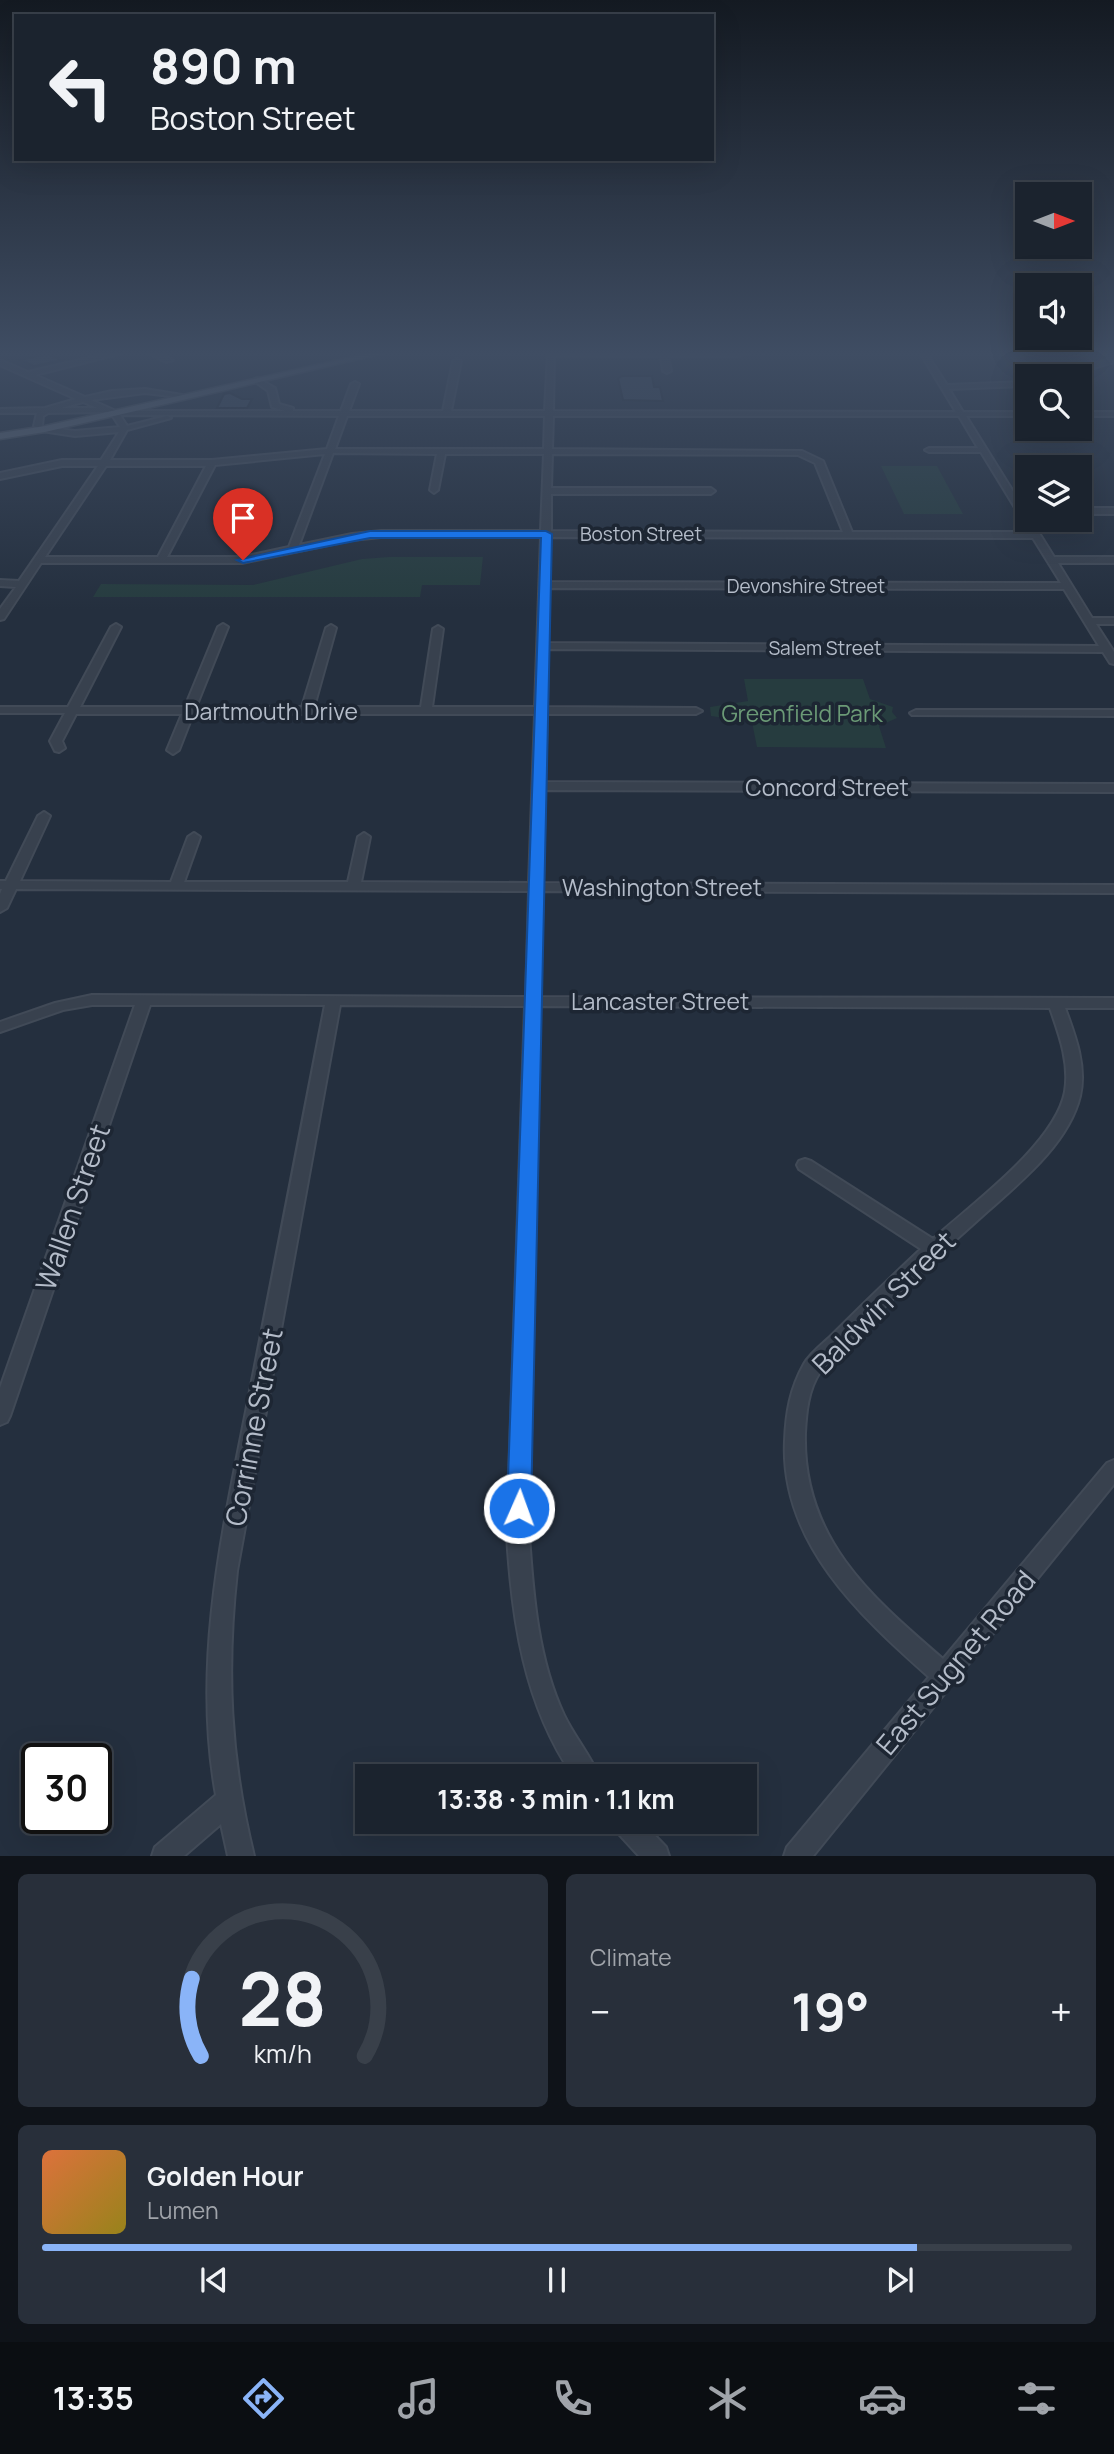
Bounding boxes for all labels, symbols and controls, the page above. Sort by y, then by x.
text: 890 m [150,32,297,99]
icon: left [35,42,126,133]
text: Boston Street [150,96,356,140]
north arrow [1015,182,1092,259]
map controls [1015,182,1092,532]
button: sound [1015,273,1092,350]
button: search [1015,364,1092,441]
button: layers [1015,455,1092,532]
pin [213,488,273,560]
icon: arrive [224,499,262,537]
street label: Boston Street [580,521,702,547]
street label: Devonshire Street [727,573,885,599]
street label: Salem Street [768,635,882,661]
street label: Dartmouth Drive [184,695,358,727]
park label: Greenfield Park [721,697,883,729]
street label: Concord Street [745,771,909,803]
street label: Washington Street [562,871,762,903]
street label: Lancaster Street [571,985,749,1017]
street label: Wallen Street [26,1119,118,1295]
street label: Baldwin Street [803,1222,963,1382]
street label: Corrinne Street [215,1325,291,1529]
position arrow [482,1471,556,1545]
street label: East Sugnet Road [867,1562,1043,1762]
speed limit sign: 30 [21,1743,112,1834]
text: 13:38 · 3 min · 1.1 km [437,1781,675,1817]
text: Climate [590,1941,672,1973]
text: 28 [239,1949,327,2049]
text: 19° [791,1976,870,2047]
text: − [590,1985,611,2037]
text: + [1050,1985,1072,2037]
text: km/h [254,2036,312,2071]
text: Golden Hour [147,2158,304,2194]
text: Lumen [147,2194,219,2226]
icon: previous [195,2261,233,2299]
icon: pause [538,2261,576,2299]
icon: next [881,2261,919,2299]
icon: directions [239,2374,288,2423]
icon: music [394,2374,443,2423]
icon: phone [548,2374,597,2423]
icon: climate [703,2374,752,2423]
icon: car [858,2374,907,2423]
icon: filters [1012,2374,1061,2423]
text: 13:35 [53,2376,134,2420]

